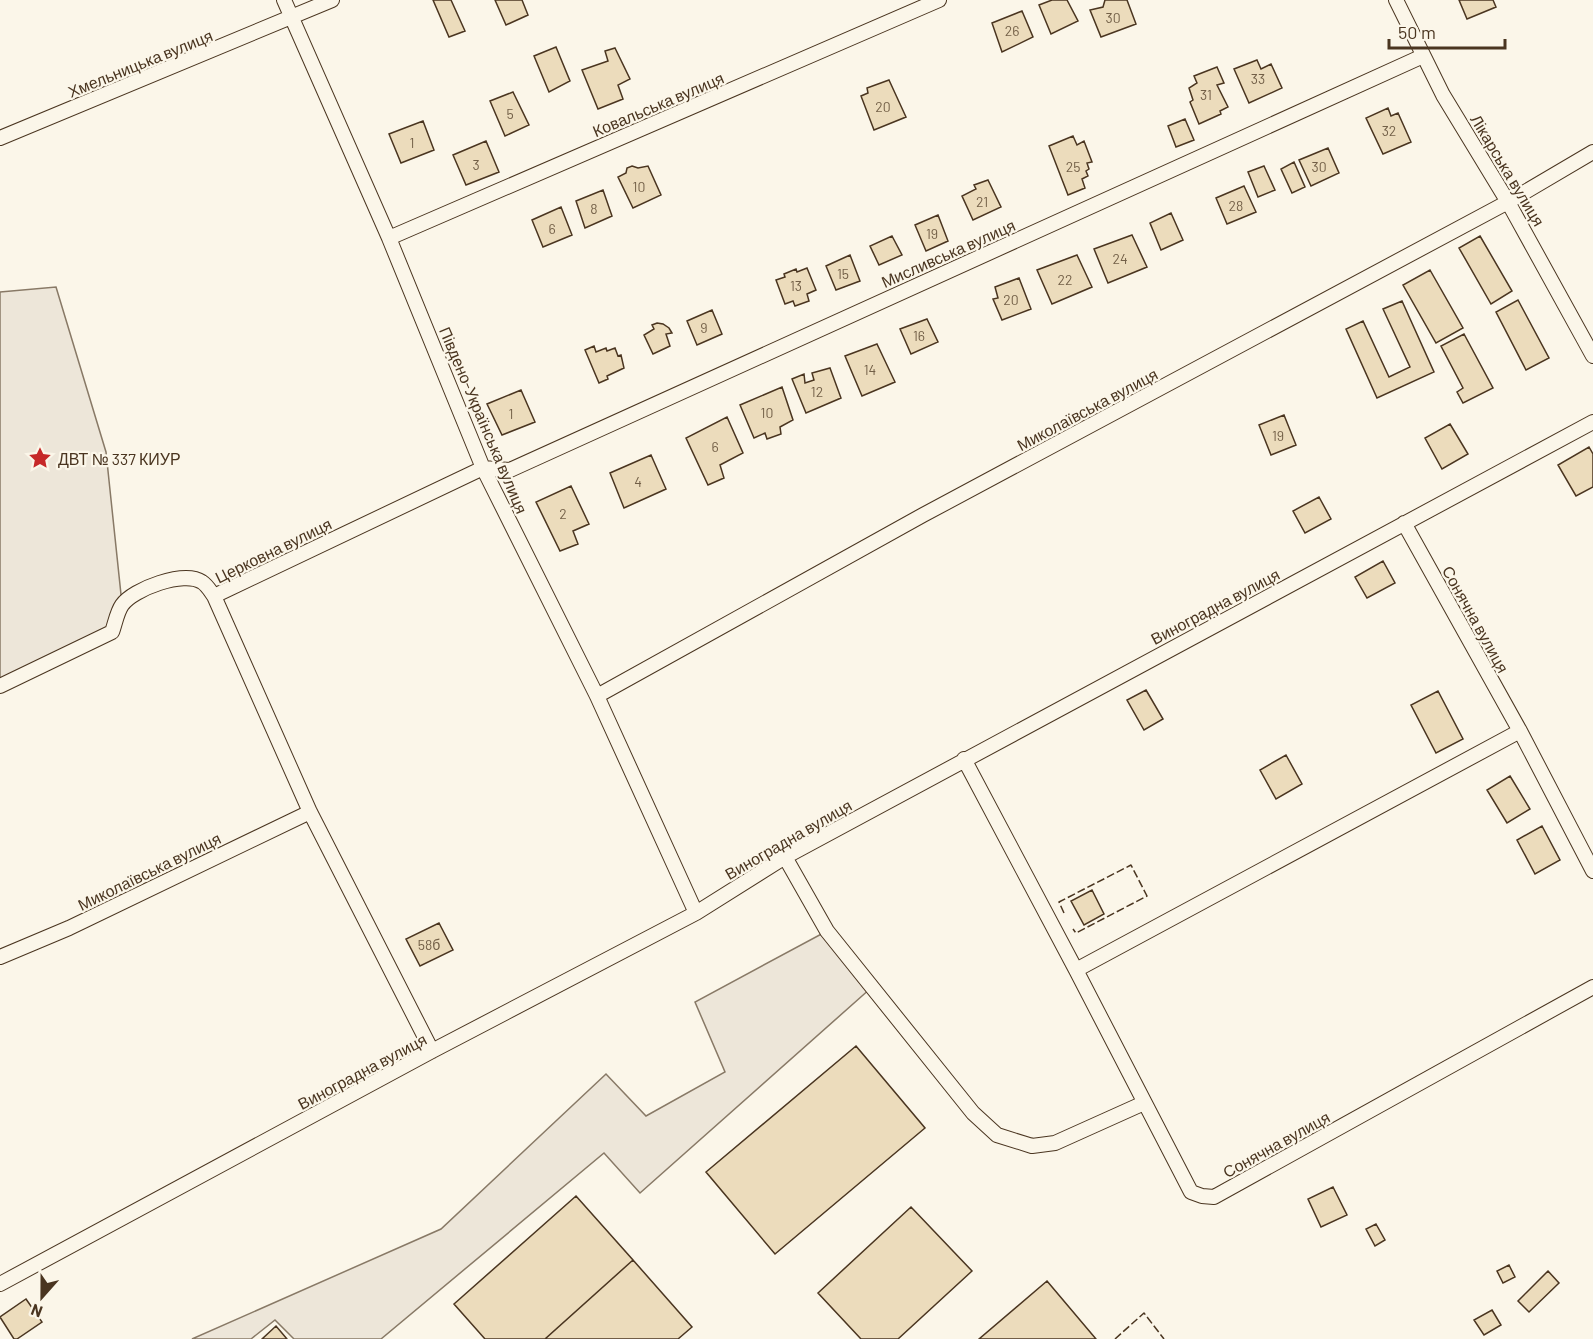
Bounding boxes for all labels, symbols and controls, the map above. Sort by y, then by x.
house number: 30 [1105,9,1121,26]
scale bar [1389,12,1504,50]
text: 50 m [1398,21,1436,43]
house number: 26 [1005,22,1019,39]
street label: Хмельницька вулиця [65,25,215,101]
street label: Ковальська вулиця [589,68,727,140]
house number: 33 [1251,70,1265,87]
house number: 31 [1200,86,1212,103]
house number: 20 [875,98,891,115]
house number: 5 [506,105,514,122]
street label: Лікарська вулиця [1467,111,1549,229]
house number: 32 [1382,122,1396,139]
house number: 1 [410,134,414,151]
house number: 3 [472,156,480,173]
house number: 25 [1066,158,1080,175]
house number: 30 [1311,158,1327,175]
house number: 10 [633,178,645,195]
house number: 21 [976,193,988,210]
house number: 28 [1229,197,1243,214]
house number: 8 [590,200,598,217]
street label: Мисливська вулиця [878,215,1018,291]
house number: 6 [548,220,556,237]
house number: 19 [926,225,938,242]
house number: 24 [1112,250,1128,267]
house number: 15 [837,265,849,282]
house number: 22 [1057,271,1073,288]
house number: 13 [790,277,802,294]
house number: 20 [1003,291,1019,308]
house number: 9 [700,319,708,336]
street label: Південо-Українська вулиця [436,324,532,516]
house number: 16 [913,327,925,344]
house number: 14 [864,361,876,378]
street label: Миколаївська вулиця [1013,364,1161,454]
house number: 12 [811,383,823,400]
house number: 10 [761,404,773,421]
house number: 1 [509,405,513,422]
house number: 19 [1272,427,1284,444]
house number: 6 [711,438,719,455]
place icon: ДВТ № 337 КИУР [27,445,53,471]
place label: ДВТ № 337 КИУР [58,449,181,468]
house number: 4 [634,473,642,490]
house number: 2 [559,505,567,522]
street label: Церковна вулиця [212,514,334,586]
street label: Сонячна вулиця [1439,562,1513,676]
street label: Виноградна вулиця [1147,564,1283,648]
street label: Виноградна вулиця [721,795,855,883]
street label: Миколаївська вулиця [74,828,224,914]
house number: 58б [418,936,440,953]
street label: Виноградна вулиця [294,1029,430,1113]
street label: Сонячна вулиця [1219,1107,1333,1181]
north arrow [12,1267,72,1327]
text: N [28,1301,45,1322]

